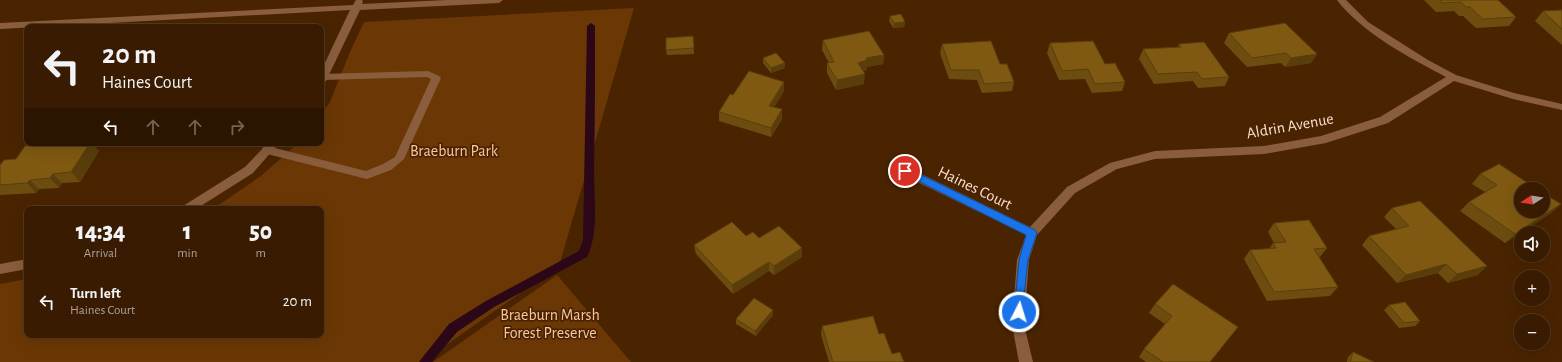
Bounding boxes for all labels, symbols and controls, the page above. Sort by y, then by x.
icon: left [36,40,88,92]
text: 20 m [102,41,157,69]
text: Haines Court [102,74,192,92]
street label: Aldrin Avenue [1245,110,1335,142]
icon: left [100,116,122,138]
icon: ahead [142,116,164,138]
icon: ahead [184,116,206,138]
icon: right [226,116,248,138]
park label: Braeburn Park [410,143,499,159]
pin [888,154,922,188]
icon: arrive [894,160,916,182]
street label: Haines Court [935,163,1015,213]
north arrow [1514,182,1550,218]
map controls [1514,182,1550,350]
text: 14:34 [76,220,125,244]
text: 1 [183,220,192,244]
text: 50 [249,220,272,244]
button: sound [1514,226,1550,262]
text: Arrival [84,247,117,260]
text: min [177,247,197,260]
text: m [255,247,266,260]
button: + [1514,270,1550,306]
text: Turn left [70,286,121,301]
icon: left [36,291,58,313]
position arrow [998,291,1040,333]
text: 20 m [283,294,312,309]
text: Haines Court [70,304,135,317]
park label: Braeburn Marsh Forest Preserve [500,307,600,341]
button: − [1514,314,1550,350]

